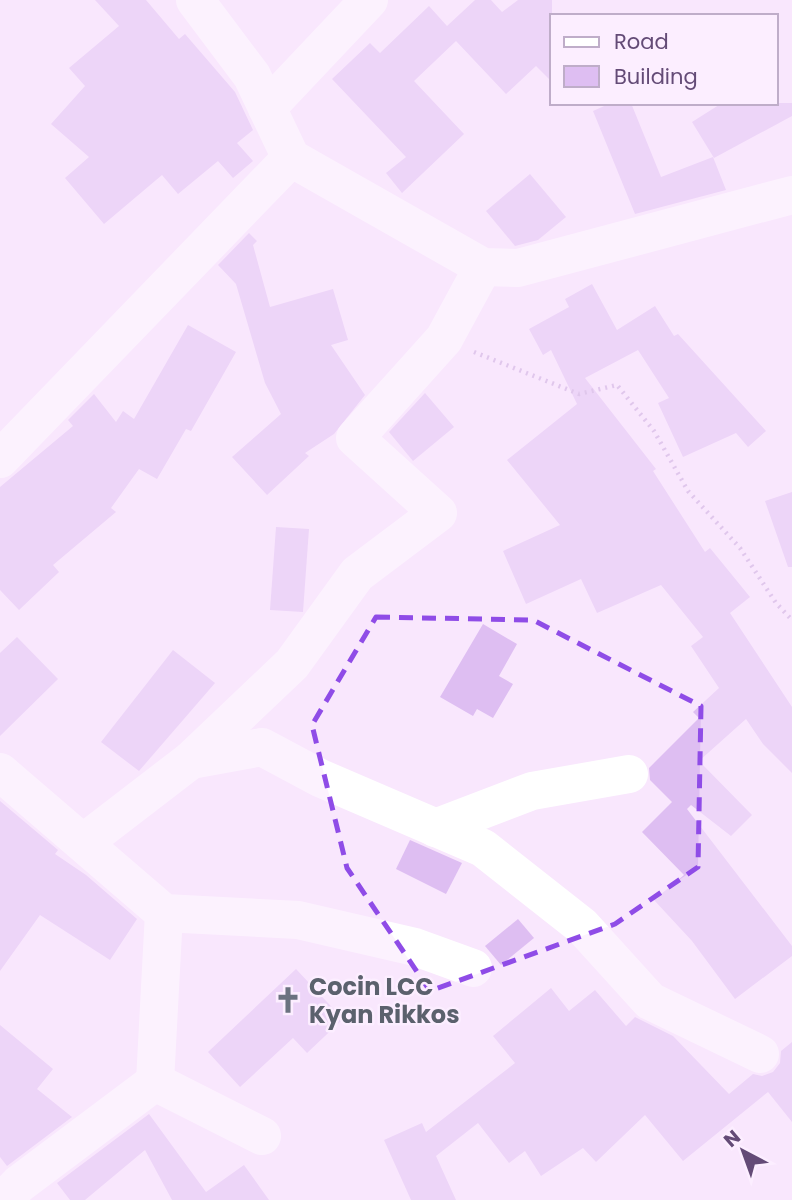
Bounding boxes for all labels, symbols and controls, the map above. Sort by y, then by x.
legend [550,14,778,105]
text: Road [614,27,669,56]
text: Building [614,62,698,91]
place label: Cocin LCC Kyan Rikkos [309,970,460,1031]
church icon: Cocin LCC Kyan Rikkos [273,985,303,1015]
north arrow [708,1116,778,1186]
text: N [718,1124,746,1153]

